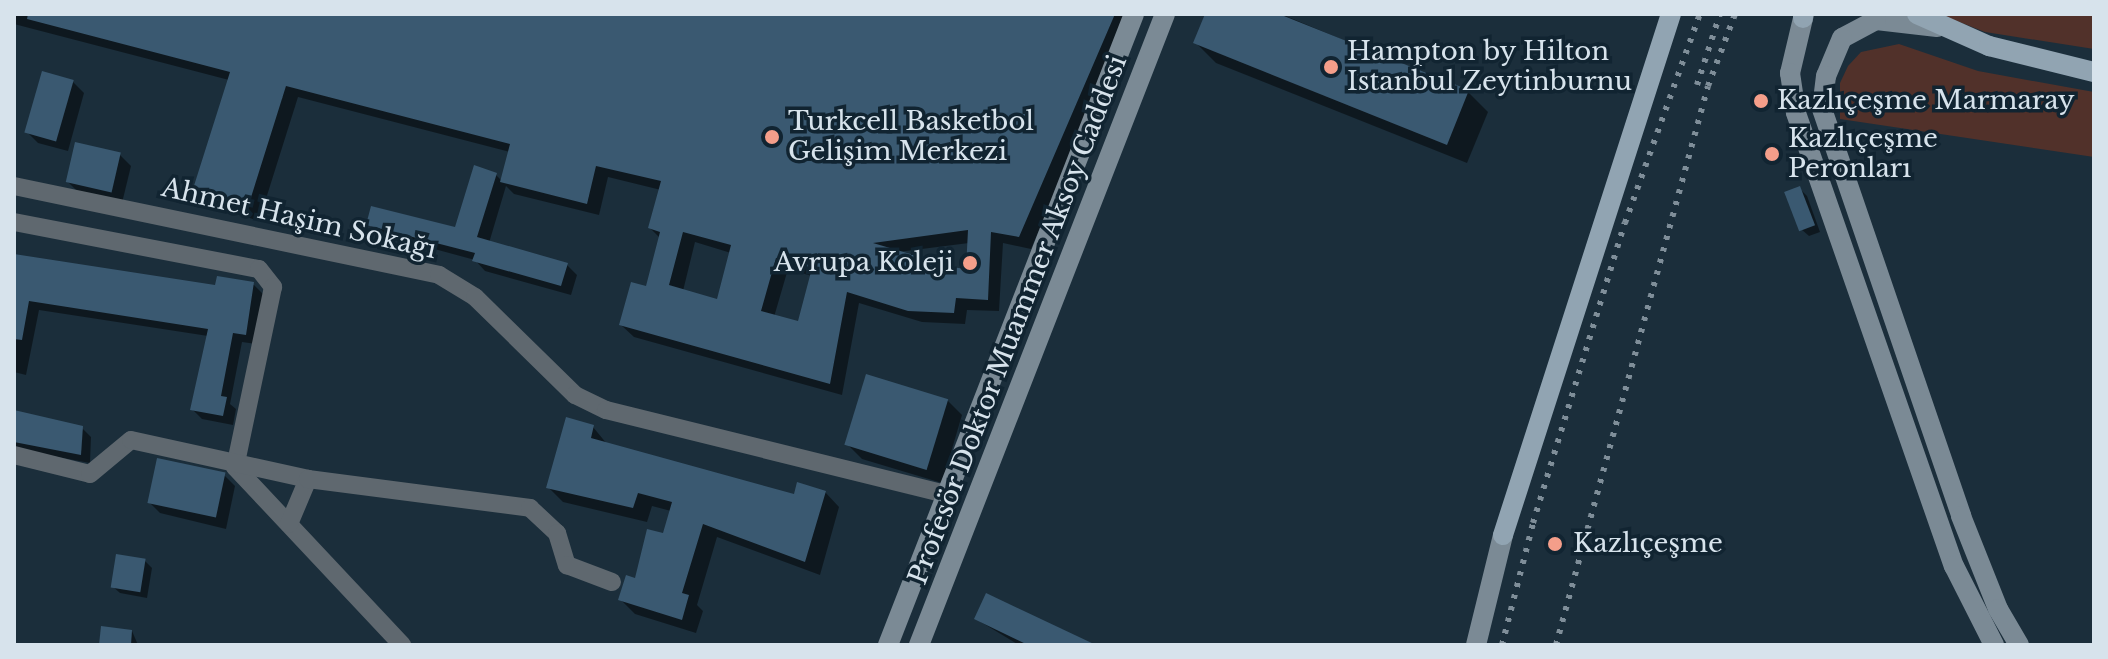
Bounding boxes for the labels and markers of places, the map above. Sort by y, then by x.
place label: Hampton by Hilton Istanbul Zeytinburnu [1347,36,1632,98]
marker: Hampton by Hilton Istanbul Zeytinburnu [1322,58,1340,76]
place label: Kazlıçeşme Marmaray [1777,85,2075,117]
marker: Kazlıçeşme Marmaray [1752,92,1770,110]
place label: Turkcell Basketbol Gelişim Merkezi [788,106,1034,168]
place label: Kazlıçeşme Peronları [1788,123,1938,184]
marker: Turkcell Basketbol Gelişim Merkezi [763,128,781,146]
marker: Kazlıçeşme Peronları [1763,145,1781,163]
place label: Avrupa Koleji [774,247,954,279]
marker: Avrupa Koleji [961,254,979,272]
place label: Kazlıçeşme [1573,528,1723,560]
marker: Kazlıçeşme [1544,533,1566,555]

